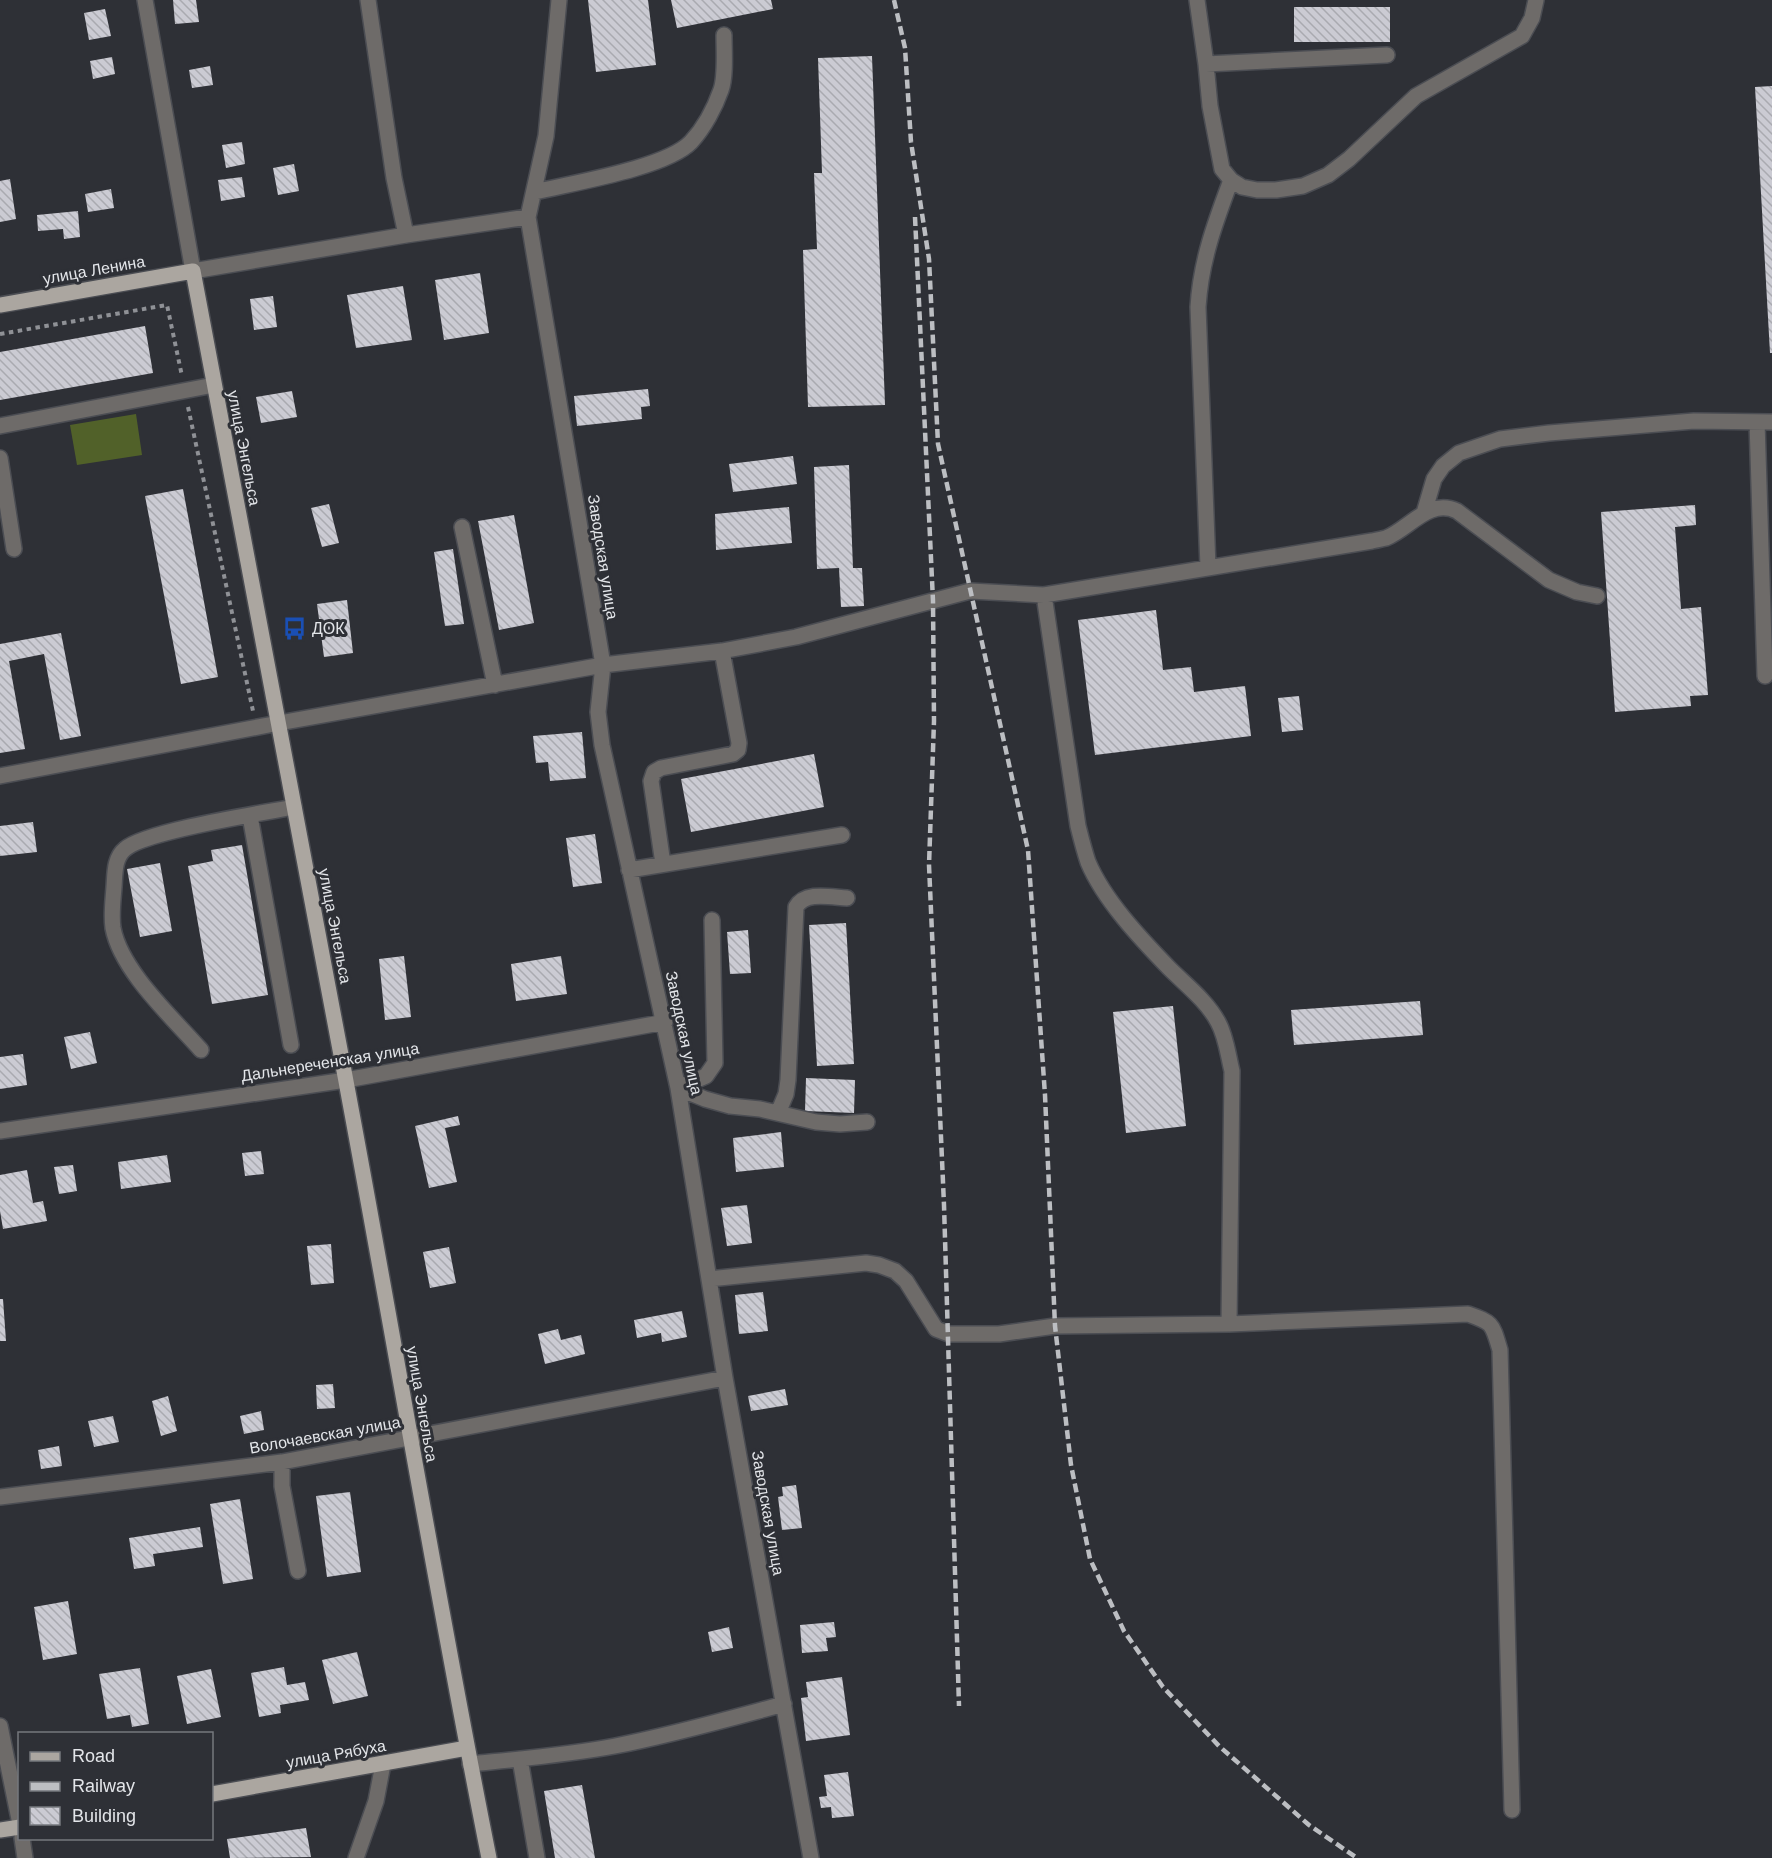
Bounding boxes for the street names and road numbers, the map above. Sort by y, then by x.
street label: улица Ленина [42,253,146,287]
street label: улица Энгельса [224,389,264,507]
street label: Заводская улица [585,493,621,621]
street label: улица Энгельса [315,867,355,985]
street label: Заводская улица [663,970,705,1097]
street label: Дальнереченская улица [240,1040,420,1084]
street label: улица Энгельса [403,1345,441,1463]
street label: Волочаевская улица [248,1413,402,1457]
street label: Заводская улица [749,1449,787,1577]
street label: улица Рябуха [285,1737,387,1771]

